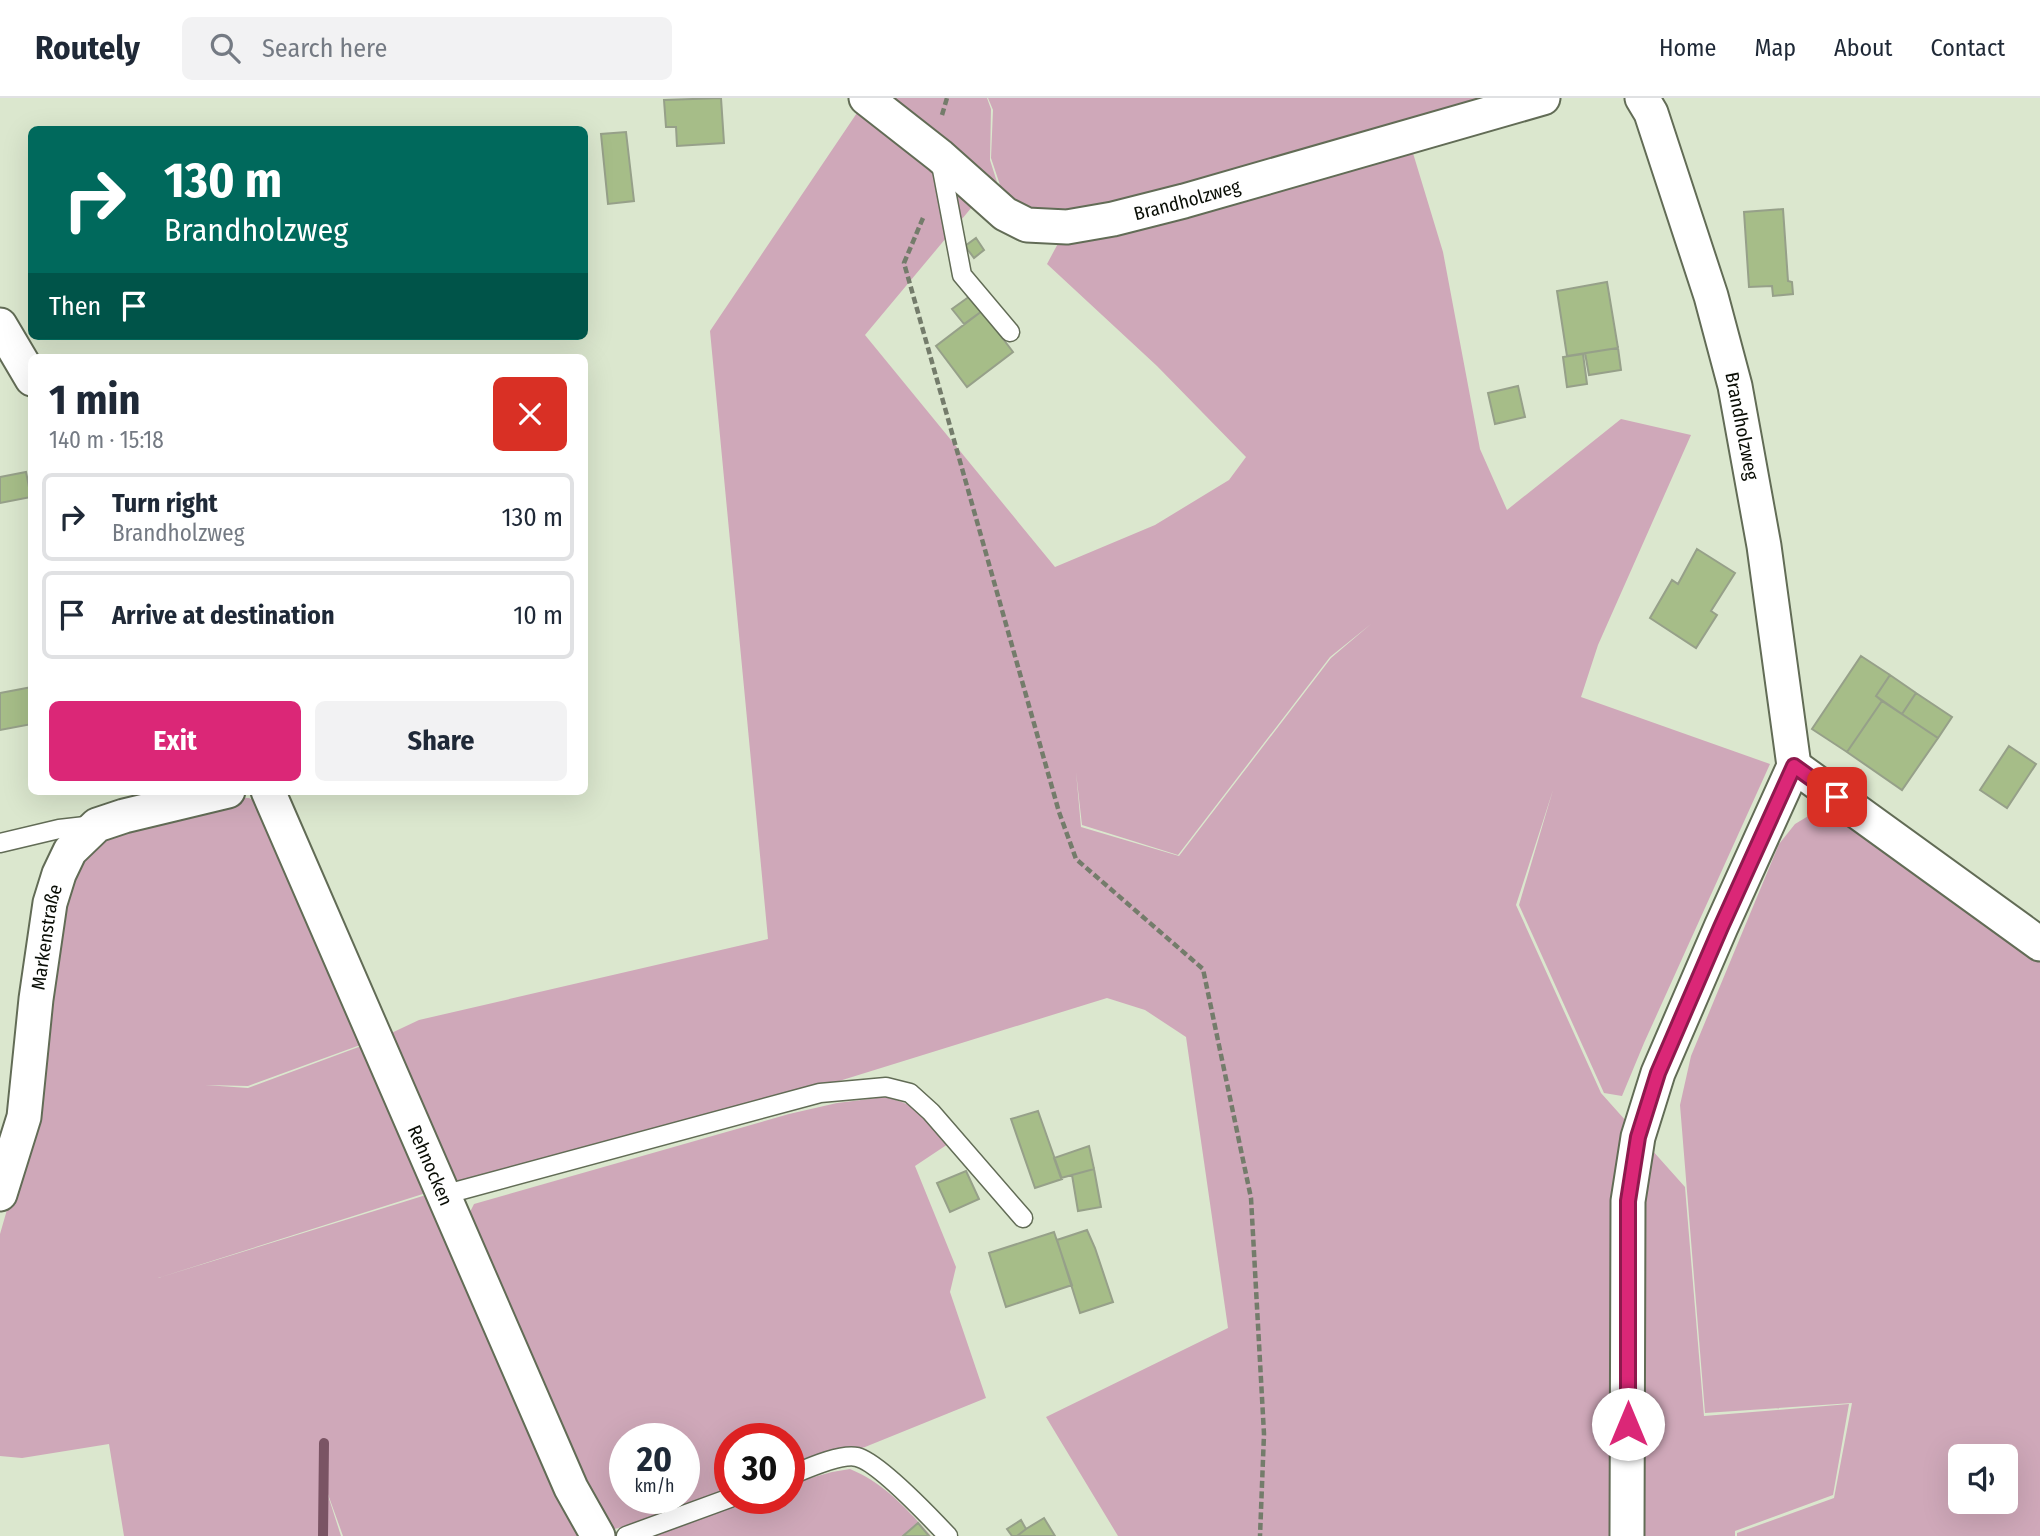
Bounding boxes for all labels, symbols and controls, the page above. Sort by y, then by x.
search box [182,17,672,80]
text: Routely [35,28,140,68]
icon: search [206,29,244,67]
text: Search here [262,33,387,64]
text: Home [1659,34,1716,62]
text: Map [1754,34,1796,62]
text: About [1834,34,1892,62]
text: Contact [1930,34,2005,62]
text: 130 m [164,151,282,210]
icon: right [49,154,140,245]
street label: Brandholzweg [1131,174,1243,225]
text: Brandholzweg [164,211,348,249]
icon: arrive [115,287,153,325]
text: Then [49,291,101,322]
street label: Brandholzweg [1720,370,1764,482]
text: 1 min [49,375,140,425]
button: close [493,377,567,451]
text: 140 m · 15:18 [49,426,164,454]
text: Turn right [112,488,218,519]
icon: right [53,498,91,536]
text: 130 m [501,502,563,533]
text: Brandholzweg [112,519,244,547]
icon: arrive [53,596,91,634]
text: Arrive at destination [112,600,335,631]
text: 10 m [513,600,563,631]
button: Exit [49,701,301,781]
button: Share [315,701,567,781]
pin [1807,767,1867,827]
icon: arrive [1818,778,1856,816]
street label: Markenstraße [26,881,67,991]
street label: Rehnocken [403,1121,458,1209]
position arrow [1591,1387,1665,1461]
speed limit sign: 30 [714,1423,805,1514]
text: 20 [637,1438,672,1480]
map controls [1948,1444,2018,1514]
button: sound [1948,1444,2018,1514]
text: km/h [634,1475,675,1497]

